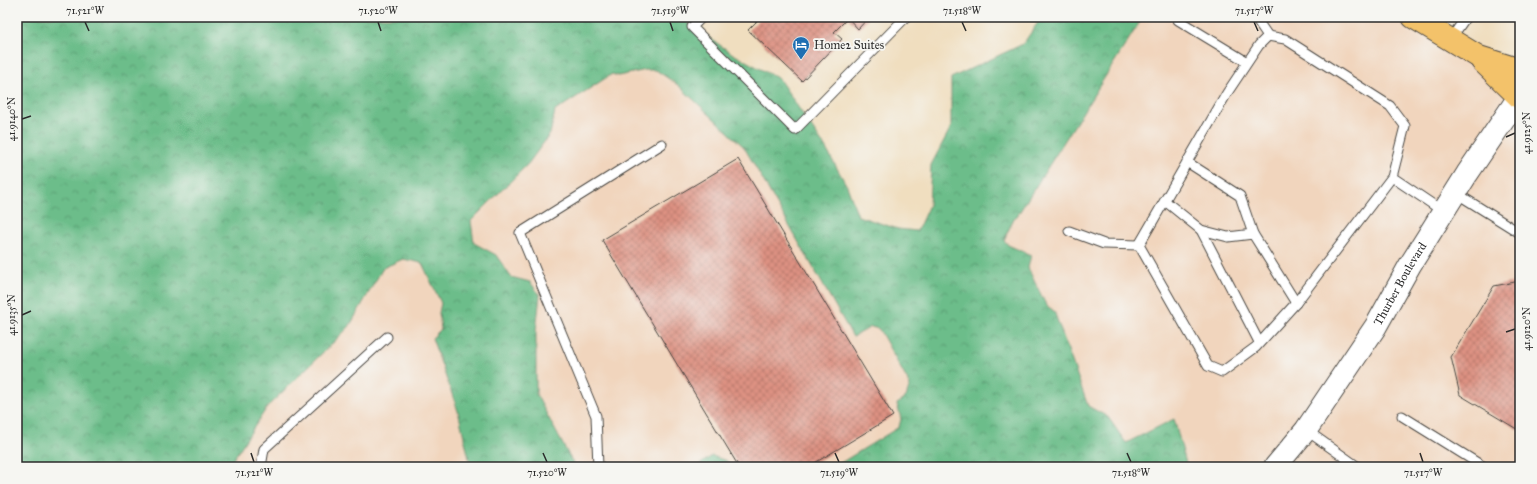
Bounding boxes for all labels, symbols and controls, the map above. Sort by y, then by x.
text: 71.521°W [66,5,104,17]
text: 71.520°W [358,5,398,17]
text: 71.519°W [651,5,690,17]
text: 71.518°W [943,5,982,17]
text: 71.517°W [1235,5,1274,17]
hotel icon: Home2 Suites [791,35,811,60]
place label: Home2 Suites [814,38,884,52]
text: 41.9140°N [6,96,18,141]
text: 41.9125°N [1521,111,1533,154]
street label: Thurber Boulevard [1371,240,1429,328]
text: 41.9135°N [6,294,18,336]
text: 41.9120°N [1521,307,1533,351]
text: 71.521°W [235,467,273,479]
text: 71.520°W [527,467,567,479]
text: 71.519°W [820,467,859,479]
text: 71.518°W [1112,467,1151,479]
text: 71.517°W [1404,467,1443,479]

